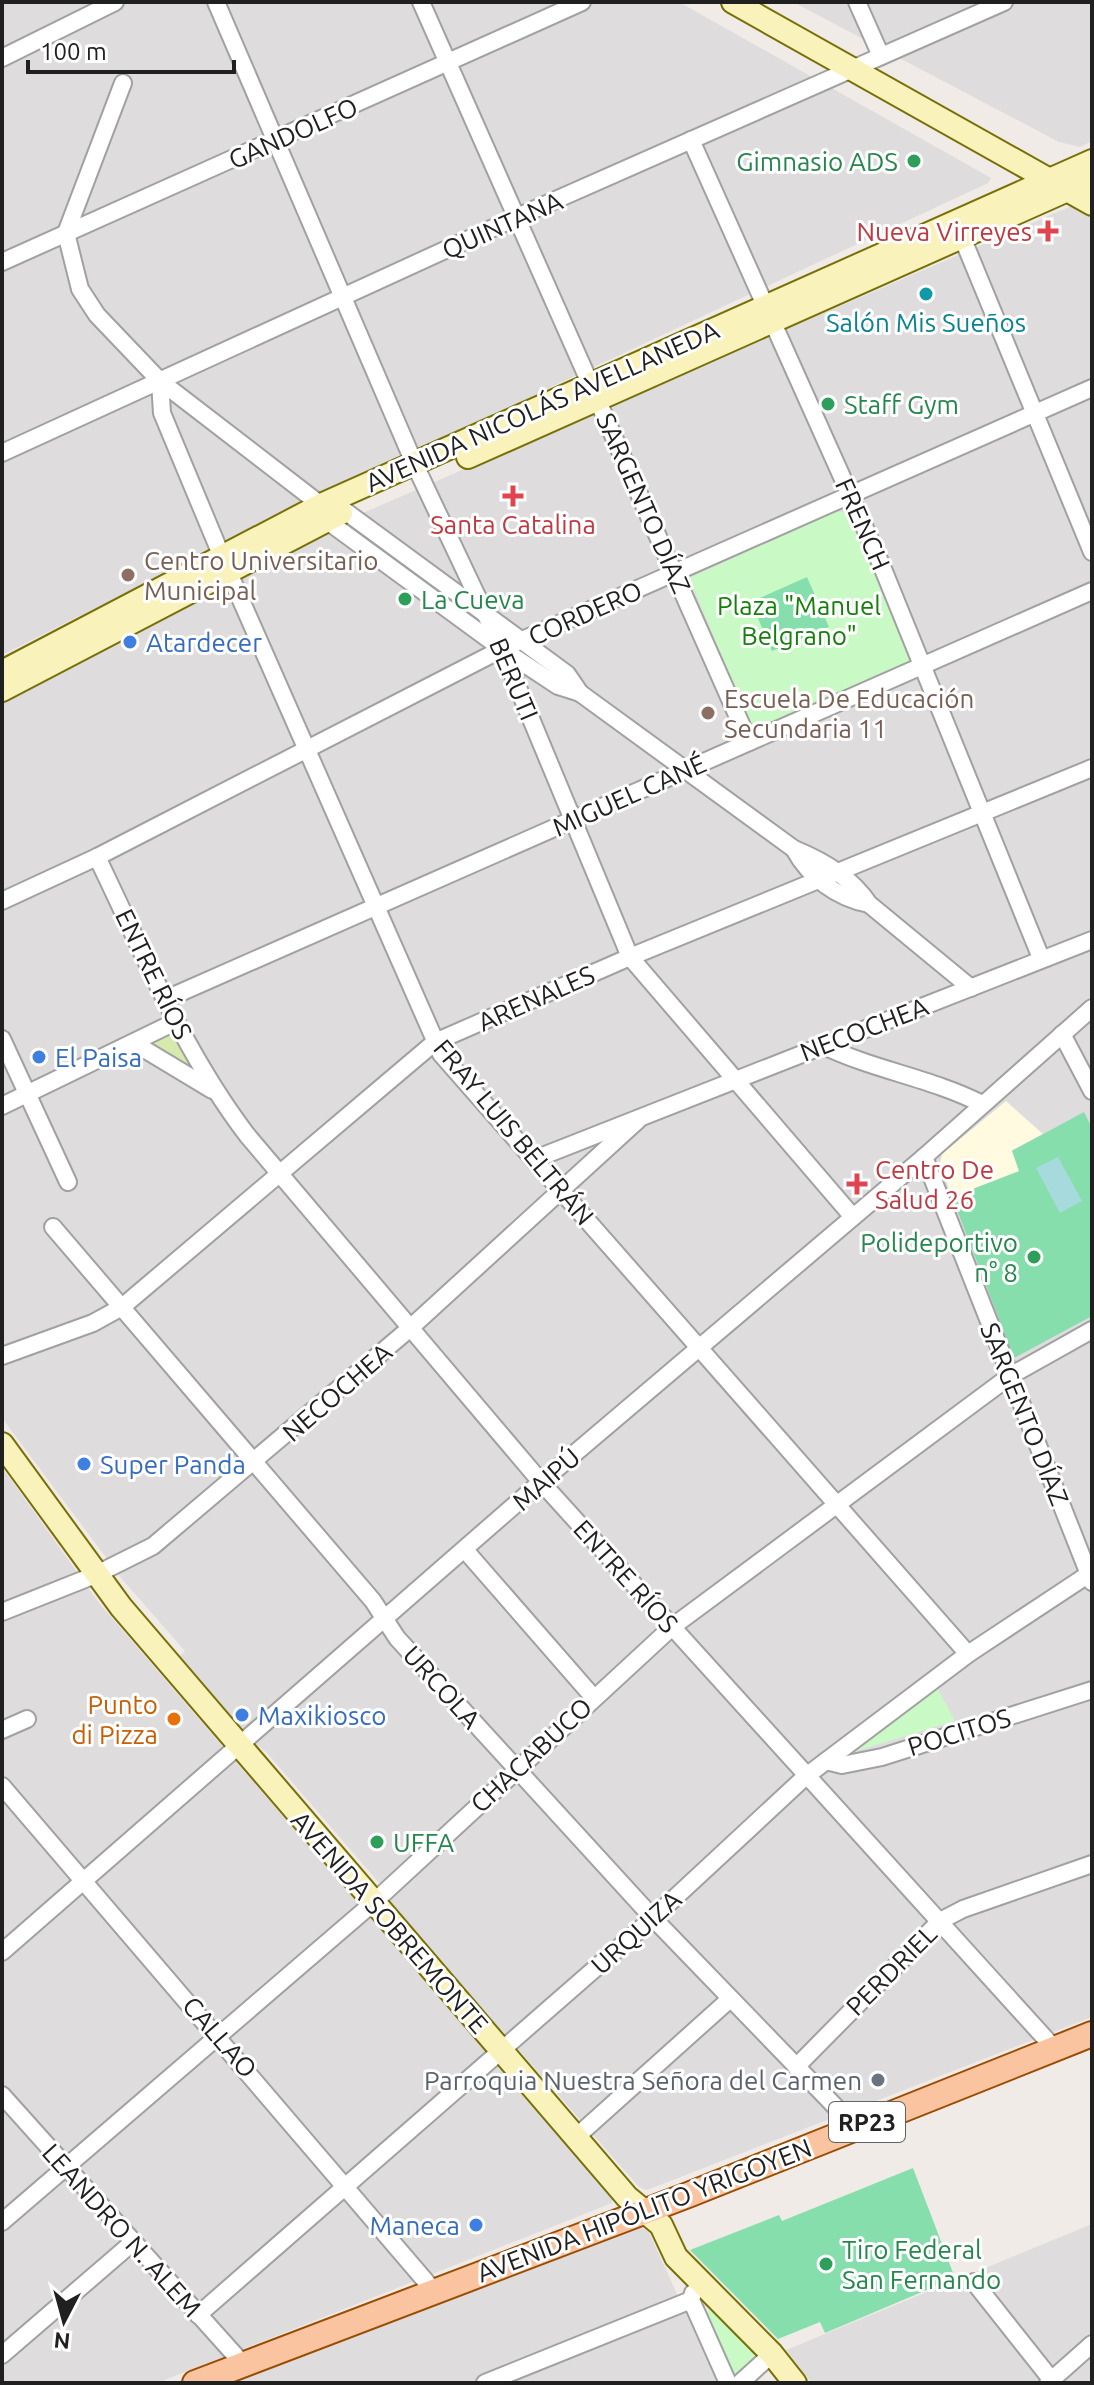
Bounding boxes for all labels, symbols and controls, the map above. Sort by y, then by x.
scale bar [28,24,234,74]
text: 100 m [40,38,107,65]
street label: GANDOLFO [224,92,362,174]
place label: Gimnasio ADS [736,147,898,176]
marker: Gimnasio ADS [905,152,923,170]
street label: QUINTANA [437,186,567,264]
place label: Nueva Virreyes [856,217,1032,246]
marker: Nueva Virreyes [1039,222,1057,240]
marker: Salón Mis Sueños [917,285,935,303]
place label: Salón Mis Sueños [826,308,1026,337]
street label: AVENIDA NICOLÁS AVELLANEDA [360,314,723,497]
place label: Staff Gym [844,390,959,419]
marker: Staff Gym [819,395,837,413]
street label: SARGENTO DÍAZ [591,408,698,598]
street label: FRENCH [830,474,896,574]
marker: Santa Catalina [504,487,522,505]
place label: Santa Catalina [430,510,596,539]
place label: Centro Universitario Municipal [144,546,379,605]
marker: Centro Universitario Municipal [119,566,137,584]
street label: CORDERO [524,575,646,651]
place label: La Cueva [421,585,525,614]
marker: La Cueva [396,590,414,608]
park label: Plaza "Manuel Belgrano" [717,591,881,650]
place label: Atardecer [146,628,262,657]
marker: Atardecer [121,633,139,651]
street label: BERUTI [484,634,544,724]
place label: Escuela De Educación Secundaria 11 [724,684,974,743]
marker: Escuela De Educación Secundaria 11 [699,704,717,722]
street label: MIGUEL CANÉ [548,747,710,842]
street label: ENTRE RÍOS [110,904,199,1044]
street label: ARENALES [473,959,599,1037]
street label: NECOCHEA [796,991,932,1067]
street label: FRAY LUIS BELTRÁN [428,1033,601,1230]
place label: El Paisa [55,1043,142,1072]
marker: El Paisa [30,1048,48,1066]
place label: Centro De Salud 26 [875,1155,994,1214]
marker: Centro De Salud 26 [846,1173,868,1195]
place label: Polideportivo n° 8 [860,1228,1018,1287]
marker: Polideportivo n° 8 [1025,1248,1043,1266]
street label: SARGENTO DÍAZ [975,1318,1076,1509]
street label: NECOCHEA [277,1337,397,1447]
street label: MAIPÚ [506,1441,586,1516]
place label: Super Panda [100,1450,246,1479]
marker: Super Panda [75,1455,93,1473]
street label: ENTRE RÍOS [568,1513,685,1638]
street label: URCOLA [398,1640,486,1734]
place label: Punto di Pizza [71,1690,158,1749]
street label: CHACABUCO [465,1692,597,1818]
place label: Maxikiosco [258,1701,387,1730]
street label: POCITOS [904,1703,1014,1761]
marker: Maxikiosco [233,1706,251,1724]
marker: Punto di Pizza [165,1710,183,1728]
street label: AVENIDA SOBREMONTE [286,1805,494,2039]
place label: UFFA [393,1828,454,1857]
marker: UFFA [368,1833,386,1851]
street label: URQUIZA [585,1884,687,1980]
street label: PERDRIEL [840,1919,942,2021]
street label: CALLAO [177,1991,263,2083]
place label: Parroquia Nuestra Señora del Carmen [424,2066,862,2095]
marker: Parroquia Nuestra Señora del Carmen [869,2071,887,2089]
road number: RP23 [829,2102,905,2142]
street label: AVENIDA HIPÓLITO YRIGOYEN [473,2133,815,2287]
street label: LEANDRO N. ALEM [37,2138,207,2322]
place label: Maneca [369,2211,460,2240]
marker: Maneca [467,2216,485,2234]
place label: Tiro Federal San Fernando [842,2235,1001,2294]
marker: Tiro Federal San Fernando [817,2255,835,2273]
north arrow [24,2281,104,2361]
text: N [52,2328,71,2355]

